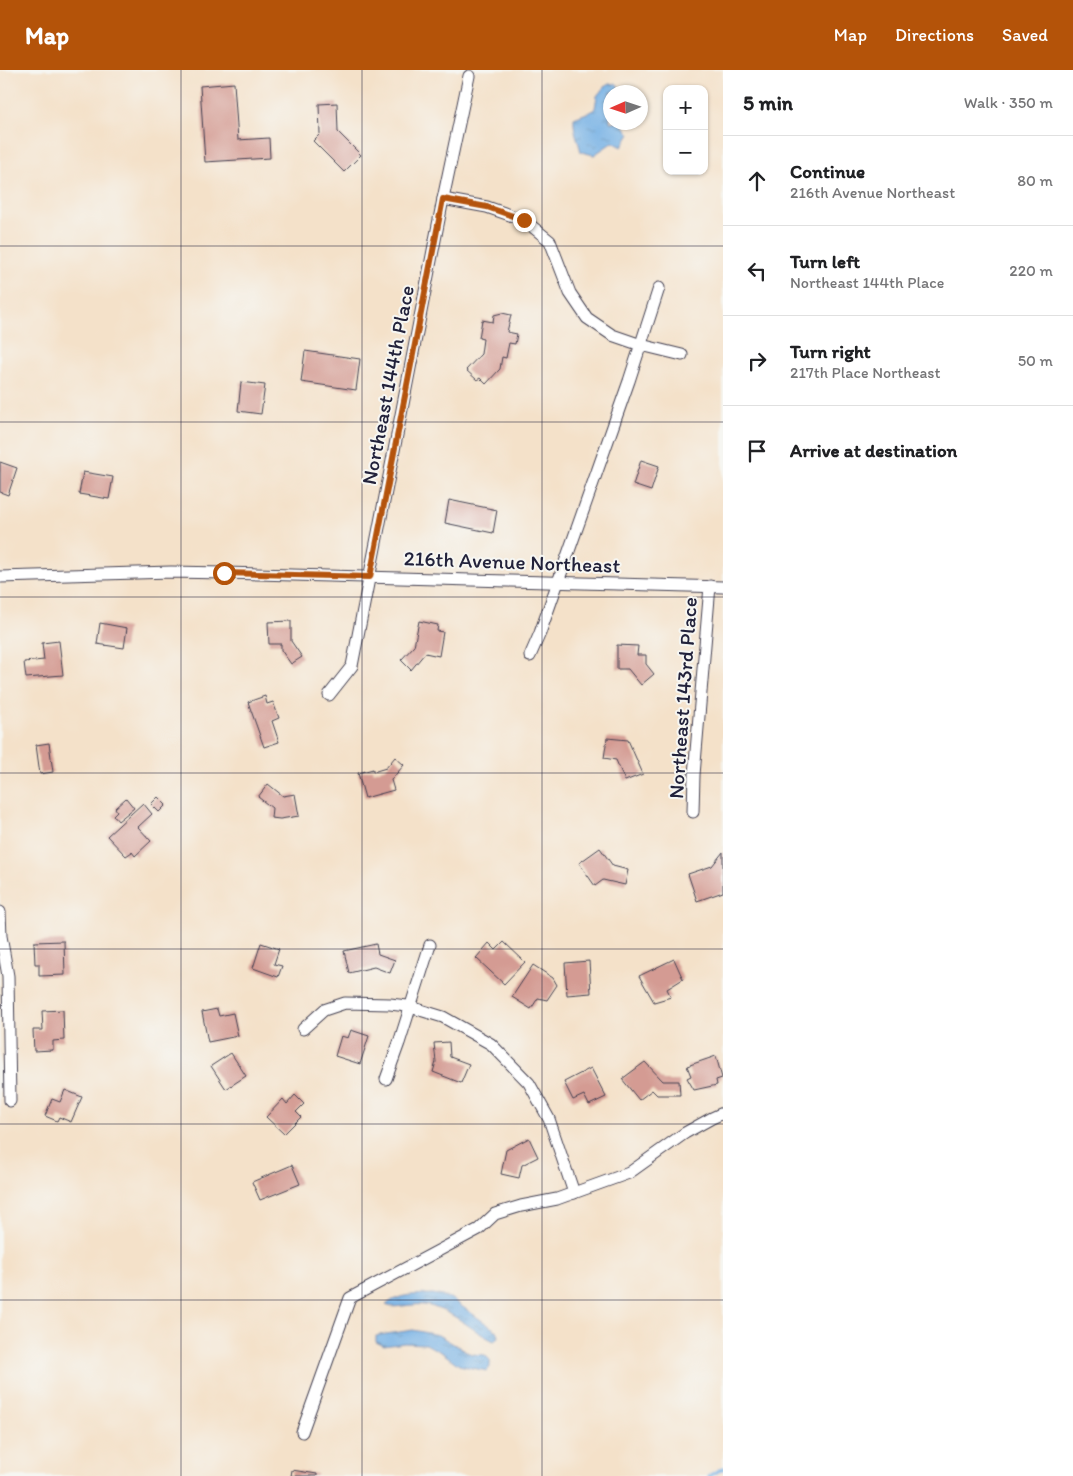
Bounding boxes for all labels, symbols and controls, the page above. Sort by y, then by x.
text: Map [25,21,69,50]
text: Map [834,24,867,46]
text: Directions [895,24,974,46]
text: Saved [1002,24,1048,46]
north arrow [603,85,648,130]
map controls [663,85,708,175]
button: + [663,85,708,130]
text: 5 min [743,90,793,115]
text: Walk · 350 m [964,93,1053,112]
button: − [663,130,708,175]
text: Continue [790,160,865,183]
icon: ahead [743,167,771,195]
text: 80 m [1017,171,1053,190]
text: 216th Avenue Northeast [790,183,955,202]
route end [513,209,536,232]
text: Turn left [790,250,860,273]
icon: left [743,257,771,285]
text: 220 m [1009,261,1053,280]
text: Northeast 144th Place [790,273,944,292]
street label: Northeast 144th Place [356,283,419,487]
text: Turn right [790,340,871,363]
icon: right [743,347,771,375]
text: 50 m [1018,351,1053,370]
text: 217th Place Northeast [790,363,941,382]
icon: arrive [743,437,771,465]
text: Arrive at destination [790,439,957,462]
street label: 216th Avenue Northeast [403,545,621,578]
route start [213,562,236,585]
street label: Northeast 143rd Place [663,596,702,800]

